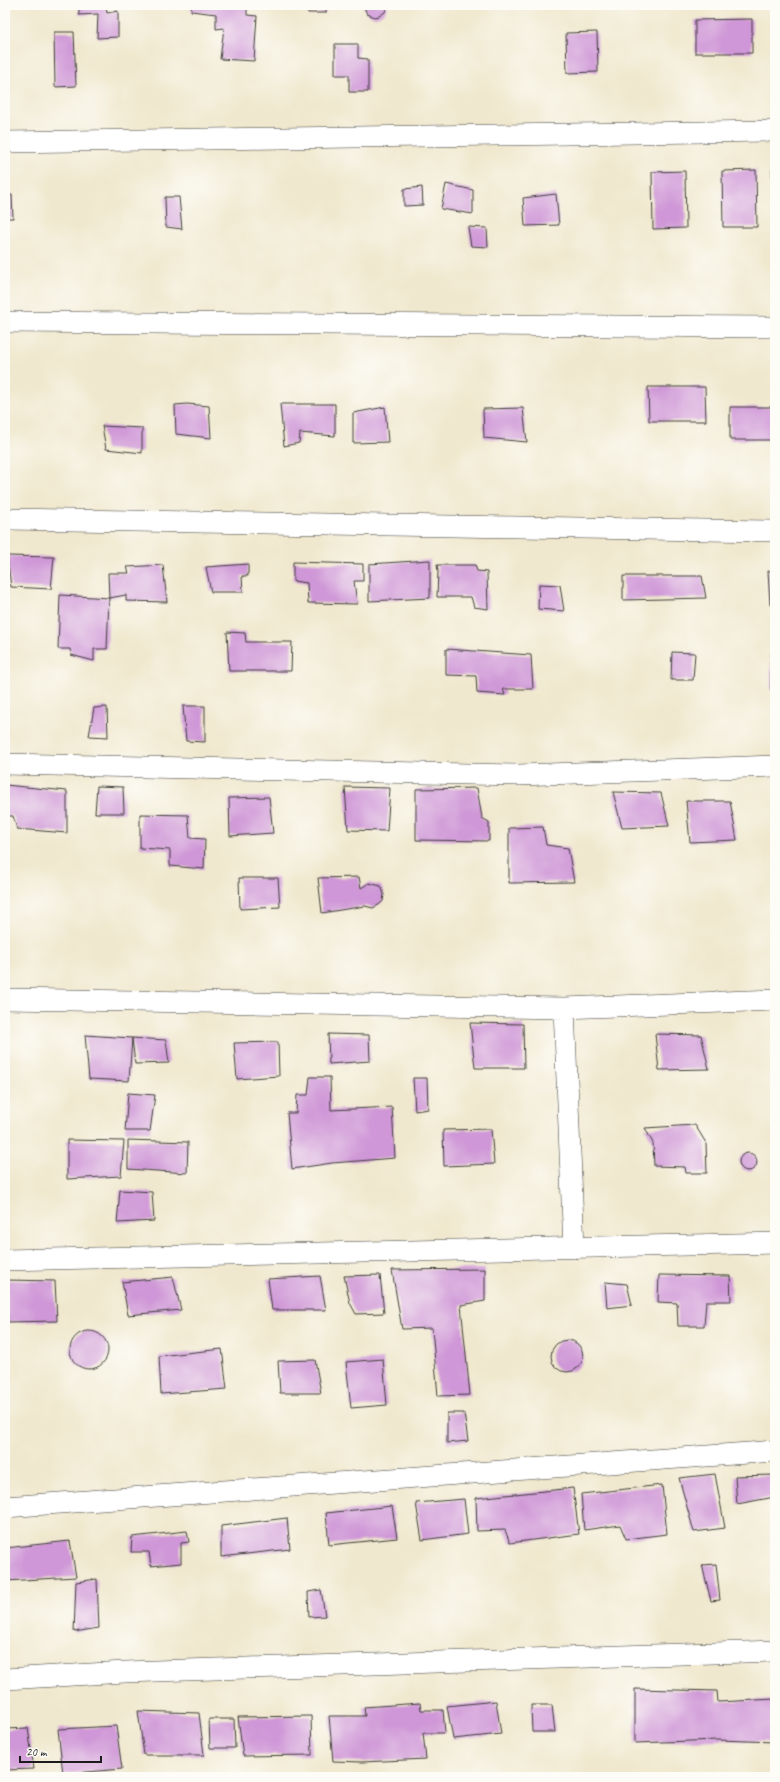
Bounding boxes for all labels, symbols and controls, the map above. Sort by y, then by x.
scale bar [20,1738,101,1764]
text: 20 m [26,1744,48,1760]

